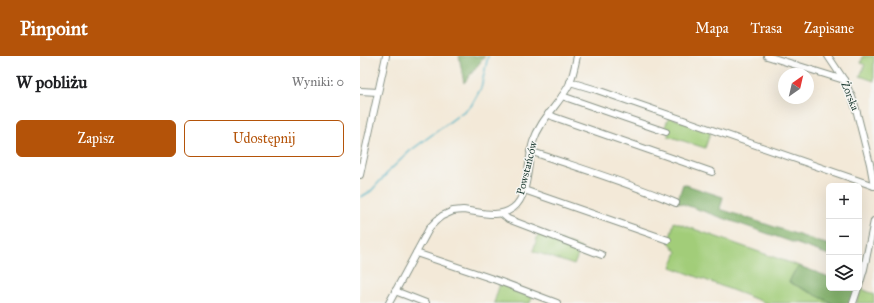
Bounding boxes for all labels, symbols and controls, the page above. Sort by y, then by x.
text: Pinpoint [20,17,88,40]
text: Mapa [695,20,729,37]
text: Trasa [751,20,782,37]
text: Zapisane [804,20,854,37]
north arrow [778,68,814,104]
text: W pobliżu [16,72,87,93]
text: Wyniki: 0 [292,74,344,90]
street label: Żorska [838,79,863,113]
button: Zapisz [16,120,176,157]
button: Udostępnij [184,120,344,157]
street label: Powstańców [514,139,540,196]
map controls [826,183,862,291]
button: + [826,183,862,219]
button: − [826,219,862,255]
button: layers [826,255,862,291]

